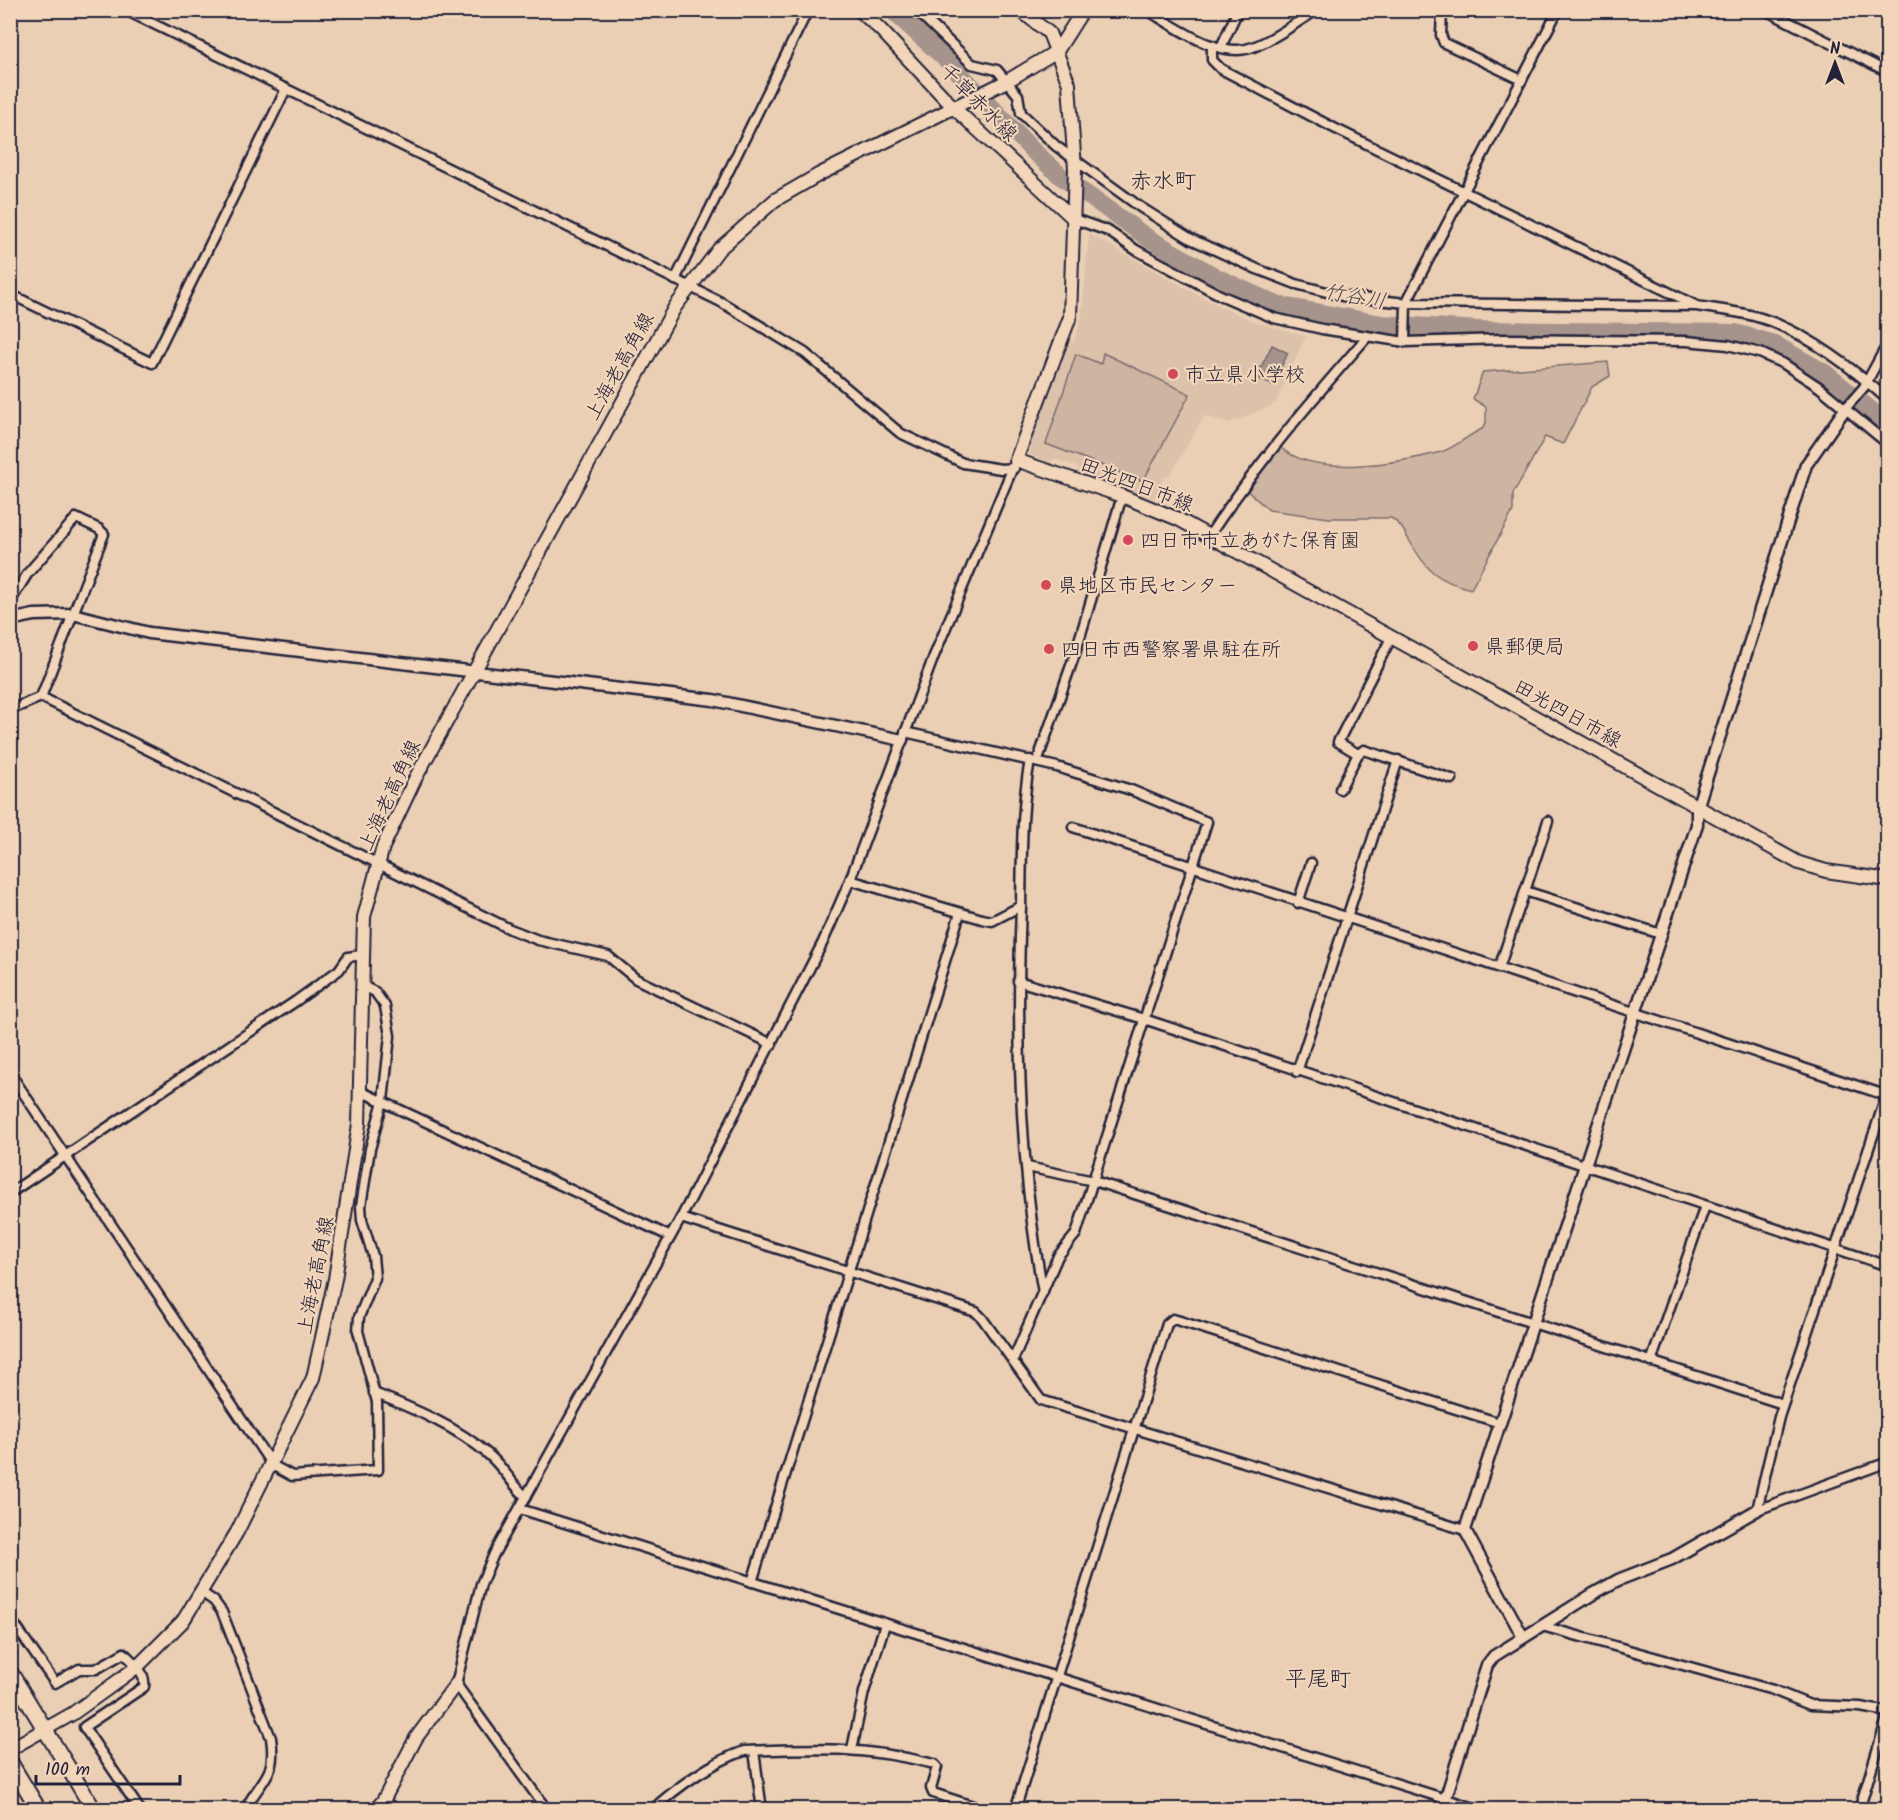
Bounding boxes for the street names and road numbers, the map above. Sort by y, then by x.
street label: 千草赤水線 [931,57,1024,150]
street label: 上海老高角線 [578,307,664,427]
street label: 田光四日市線 [1075,449,1198,522]
street label: 田光四日市線 [1507,672,1627,758]
street label: 上海老高角線 [351,735,431,857]
street label: 上海老高角線 [290,1213,344,1337]

